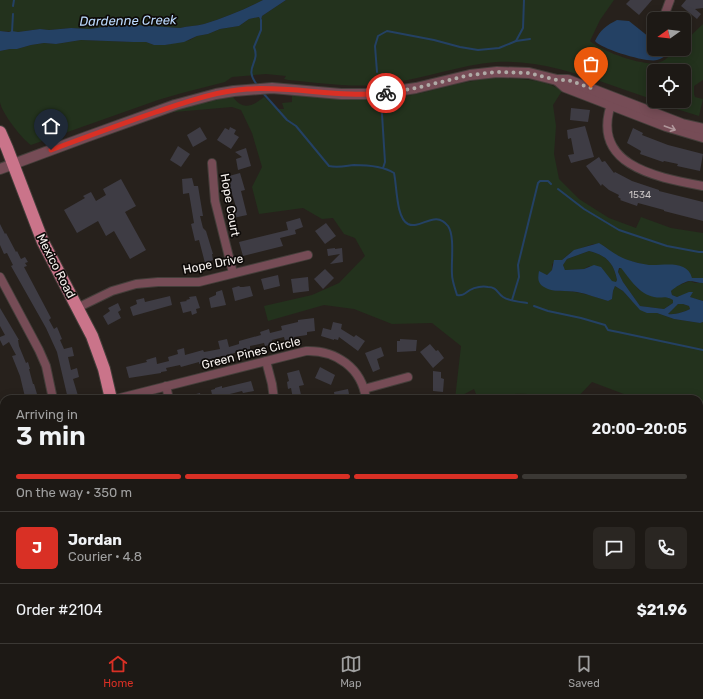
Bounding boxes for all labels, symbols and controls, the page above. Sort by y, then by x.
water label: Dardenne Creek [79,12,177,29]
north arrow [647,12,691,56]
map controls [647,12,691,108]
pin [574,47,608,88]
icon: bag [580,53,602,75]
button: locate [647,64,691,108]
courier [366,73,406,113]
icon: bike [375,82,397,104]
pin [34,109,68,150]
icon: home [40,115,62,137]
one-way arrow [664,124,676,132]
street label: Hope Court [218,172,242,238]
house number: 1534 [629,189,651,201]
street label: Mexico Road [34,231,78,301]
street label: Hope Drive [182,251,245,277]
street label: Green Pines Circle [200,334,302,372]
text: Arriving in [16,407,78,422]
text: 20:00–20:05 [592,420,687,438]
text: 3 min [16,421,86,452]
text: On the way · 350 m [16,485,132,500]
button: chat [593,527,635,569]
button: phone [645,527,687,569]
text: Jordan [68,531,122,549]
text: J [32,539,42,557]
text: Courier · 4.8 [68,549,142,564]
text: Order #2104 [16,601,103,619]
text: $21.96 [637,601,687,619]
tab: Home [103,653,133,690]
tab: Map [340,653,362,690]
tab: Saved [568,653,600,690]

